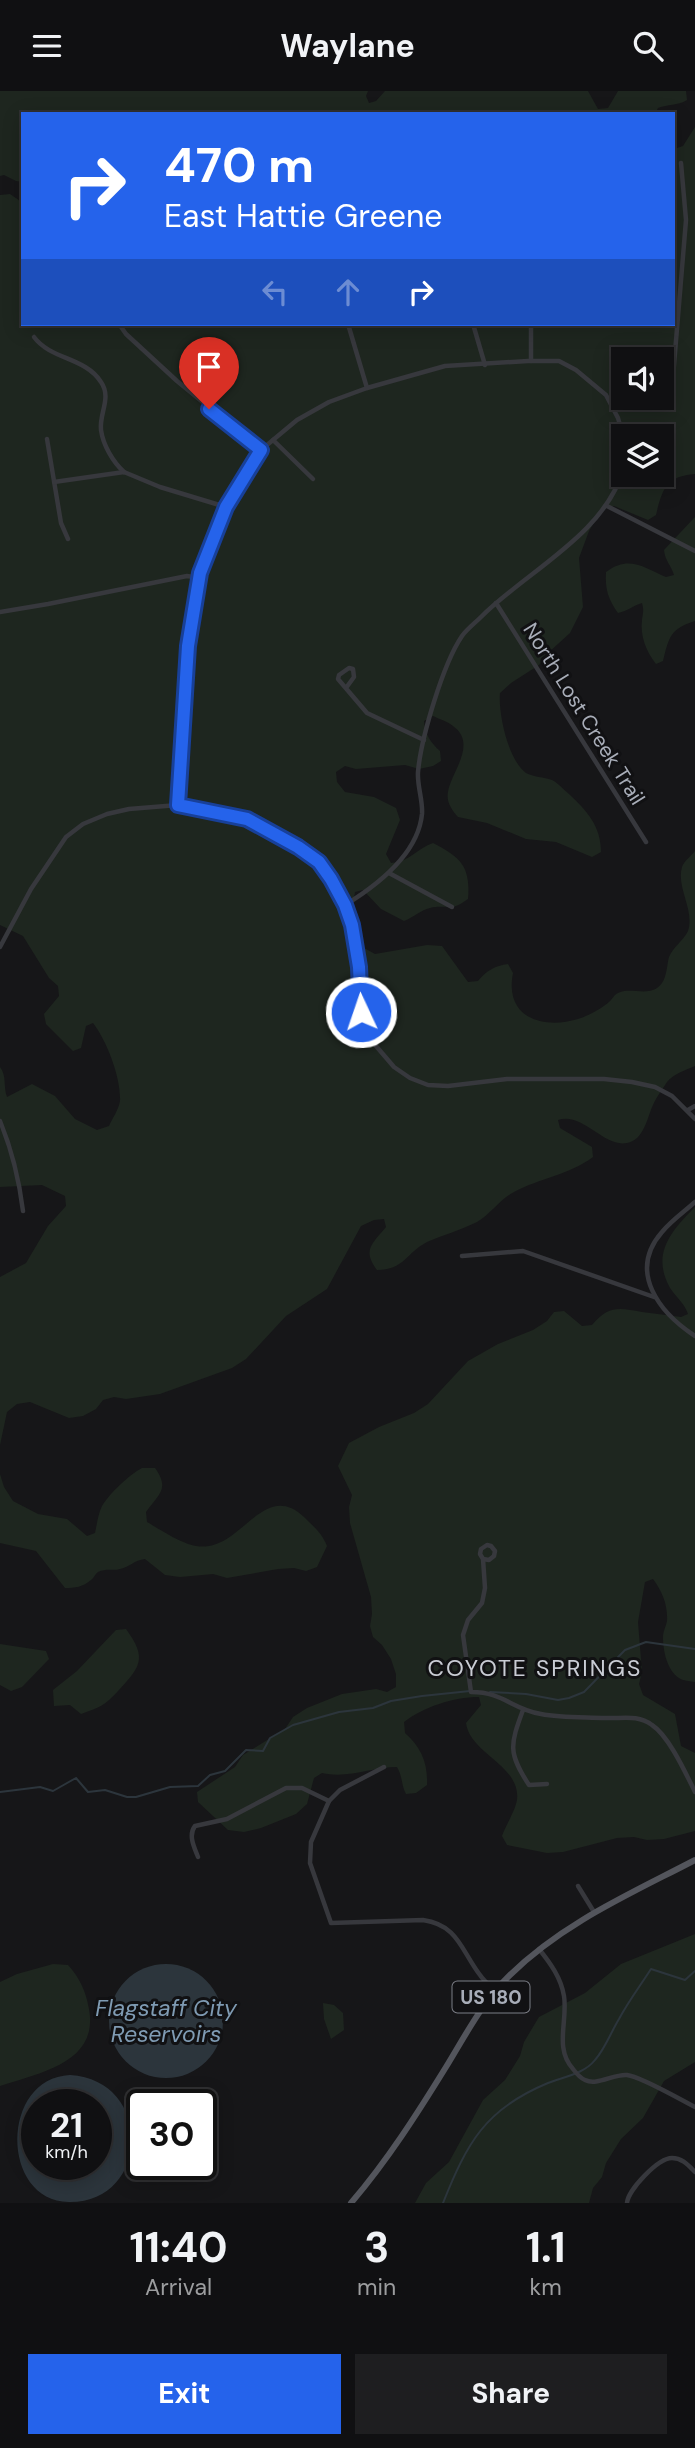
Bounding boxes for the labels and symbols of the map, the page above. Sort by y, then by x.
pin [179,337,239,409]
street label: North Lost Creek Trail [517,618,651,810]
position arrow [324,975,398,1049]
district label: COYOTE SPRINGS [428,1653,642,1683]
road number: US 180 [452,1981,530,2013]
water label: Flagstaff City Reservoirs [95,1993,238,2049]
speed limit sign: 30 [126,2089,217,2180]

